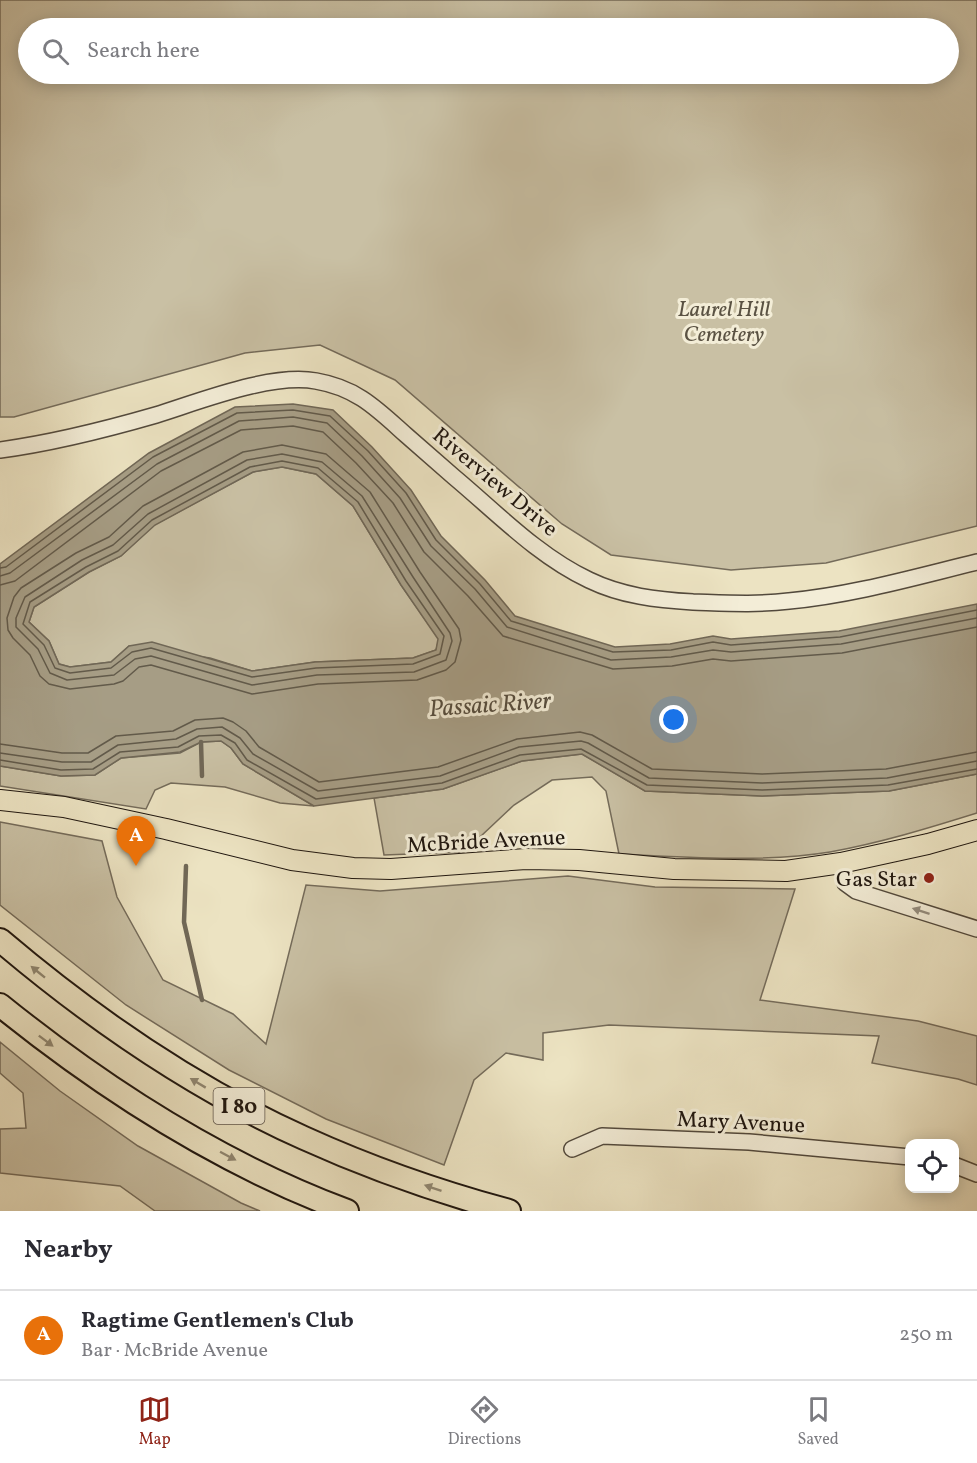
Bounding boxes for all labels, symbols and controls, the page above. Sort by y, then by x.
search box [18,18,959,84]
icon: search [39,35,72,68]
text: Search here [87,36,200,67]
park label: Laurel Hill Cemetery [678,295,771,351]
street label: Riverview Drive [425,421,564,545]
water label: Passaic River [428,685,553,727]
your location [659,705,688,734]
pin: A [116,816,156,866]
street label: McBride Avenue [406,823,566,862]
place label: Gas Star [836,865,917,896]
marker: Gas Star [922,871,936,885]
one-way arrow [912,906,930,916]
one-way arrow [30,966,46,979]
one-way arrow [38,1035,54,1047]
one-way arrow [189,1078,206,1088]
road number: I 80 [214,1088,264,1124]
street label: Mary Avenue [676,1105,806,1142]
map controls [905,1139,959,1193]
button: locate [905,1139,959,1193]
one-way arrow [220,1151,237,1161]
one-way arrow [424,1182,442,1192]
text: Nearby [24,1232,113,1268]
text: Ragtime Gentlemen's Club [81,1306,354,1337]
text: A [36,1321,51,1349]
text: 250 m [899,1321,953,1349]
text: Bar · McBride Avenue [81,1337,268,1365]
tab: Map [138,1393,171,1451]
tab: Directions [448,1393,521,1451]
tab: Saved [798,1393,839,1451]

